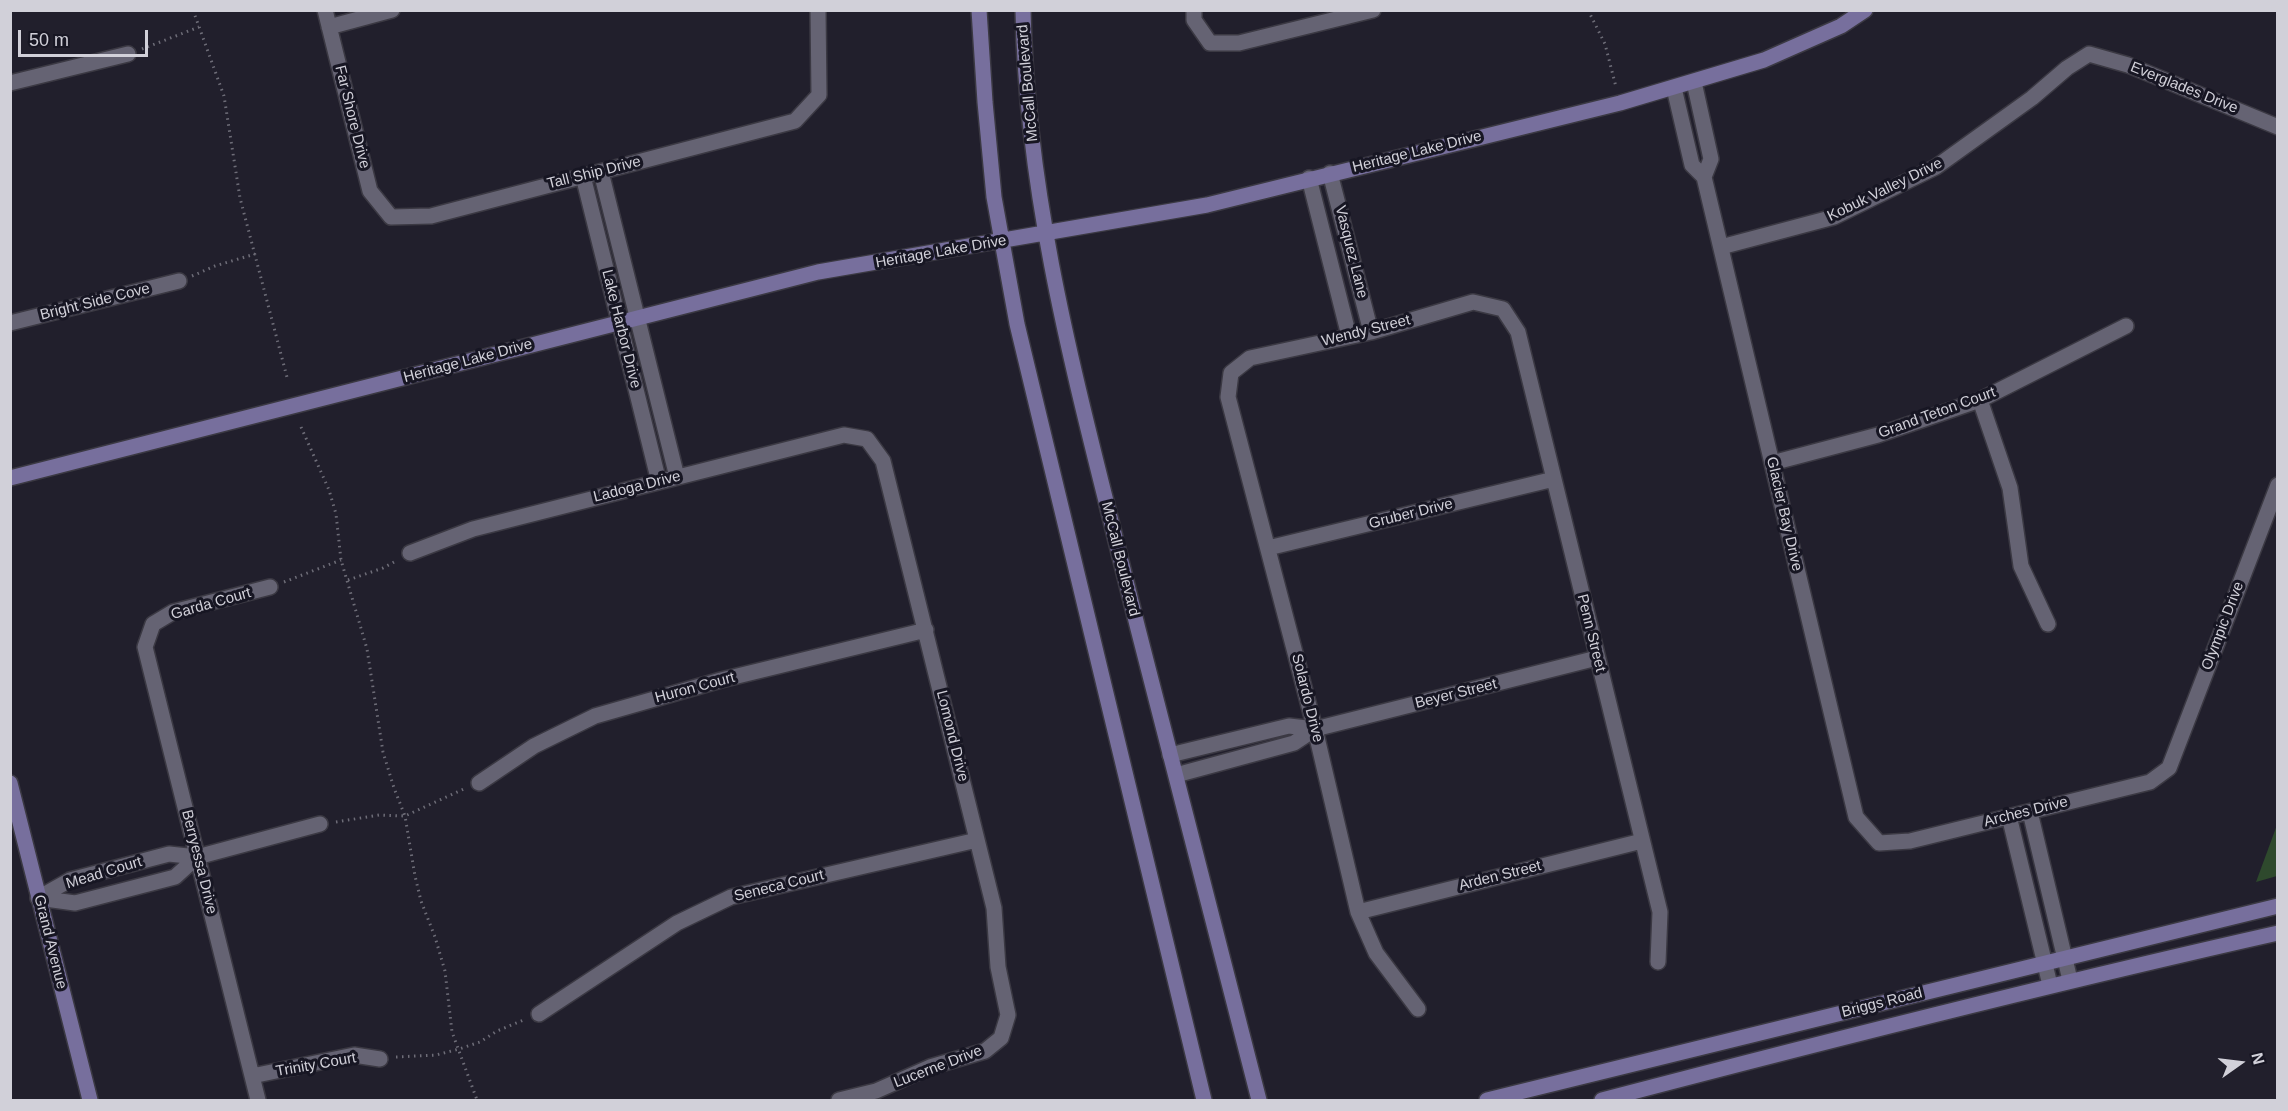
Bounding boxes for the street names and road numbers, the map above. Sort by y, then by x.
street label: McCall Boulevard [1014,24,1042,142]
street label: Everglades Drive [2128,58,2240,118]
street label: Far Shore Drive [330,63,374,171]
street label: Heritage Lake Drive [1351,127,1483,177]
street label: Tall Ship Drive [545,153,643,193]
street label: Kobuk Valley Drive [1825,154,1945,226]
street label: Vasquez Lane [1331,204,1371,300]
street label: Heritage Lake Drive [874,232,1008,272]
street label: Lake Harbor Drive [598,268,644,390]
street label: Bright Side Cove [38,280,152,324]
street label: Wendy Street [1320,311,1412,351]
street label: Heritage Lake Drive [402,335,534,387]
street label: Grand Teton Court [1876,383,1998,443]
street label: Glacier Bay Drive [1762,455,1806,573]
street label: Ladoga Drive [592,467,682,507]
street label: Gruber Drive [1367,495,1455,533]
street label: McCall Boulevard [1097,500,1143,618]
street label: Olympic Drive [2198,579,2248,673]
street label: Garda Court [169,584,253,624]
street label: Penn Street [1573,592,1609,674]
street label: Solardo Drive [1287,652,1327,744]
street label: Huron Court [653,669,737,707]
street label: Beyer Street [1413,675,1499,713]
street label: Lomond Drive [932,689,972,783]
street label: Arches Drive [1982,793,2070,831]
street label: Berryessa Drive [177,808,221,916]
street label: Mead Court [64,853,144,893]
street label: Arden Street [1457,857,1543,895]
street label: Seneca Court [732,866,826,906]
street label: Grand Avenue [30,893,70,991]
street label: Briggs Road [1840,984,1924,1022]
street label: Lucerne Drive [891,1042,985,1092]
street label: Trinity Court [274,1049,358,1081]

